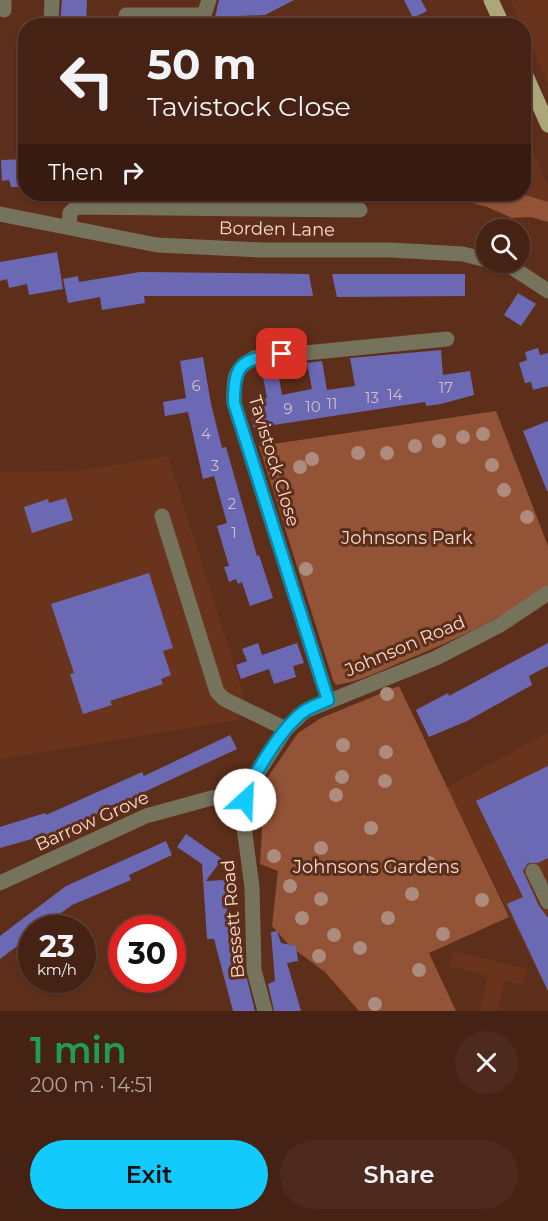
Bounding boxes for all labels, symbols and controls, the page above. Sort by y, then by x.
text: 50 m [147,38,256,90]
icon: left [48,42,126,120]
text: Tavistock Close [147,90,351,123]
icon: right [116,156,149,189]
text: Then [48,159,104,186]
street label: Borden Lane [219,217,335,241]
map controls [476,219,530,273]
button: search [476,219,530,273]
pin [256,328,307,379]
icon: arrive [265,337,298,370]
house number: 6 [191,376,201,395]
house number: 17 [439,378,453,397]
house number: 14 [387,385,403,404]
house number: 13 [365,388,379,407]
street label: Tavistock Close [244,393,304,529]
house number: 11 [327,394,337,413]
house number: 10 [305,397,321,416]
house number: 9 [283,399,293,418]
house number: 4 [201,424,211,443]
house number: 3 [211,456,219,475]
house number: 2 [228,494,236,513]
house number: 1 [231,523,237,542]
park label: Johnsons Park [340,527,473,549]
street label: Johnson Road [341,611,469,682]
position arrow [213,768,277,832]
street label: Barrow Grove [32,786,152,856]
park label: Johnsons Gardens [292,856,459,878]
street label: Bassett Road [217,859,249,979]
speed limit sign: 30 [108,915,186,993]
text: 23 [39,928,75,965]
text: km/h [37,960,77,979]
text: 1 min [30,1028,127,1072]
button: close [455,1031,518,1094]
text: 200 m · 14:51 [30,1073,153,1097]
button: Exit [30,1140,268,1209]
button: Share [280,1140,518,1209]

